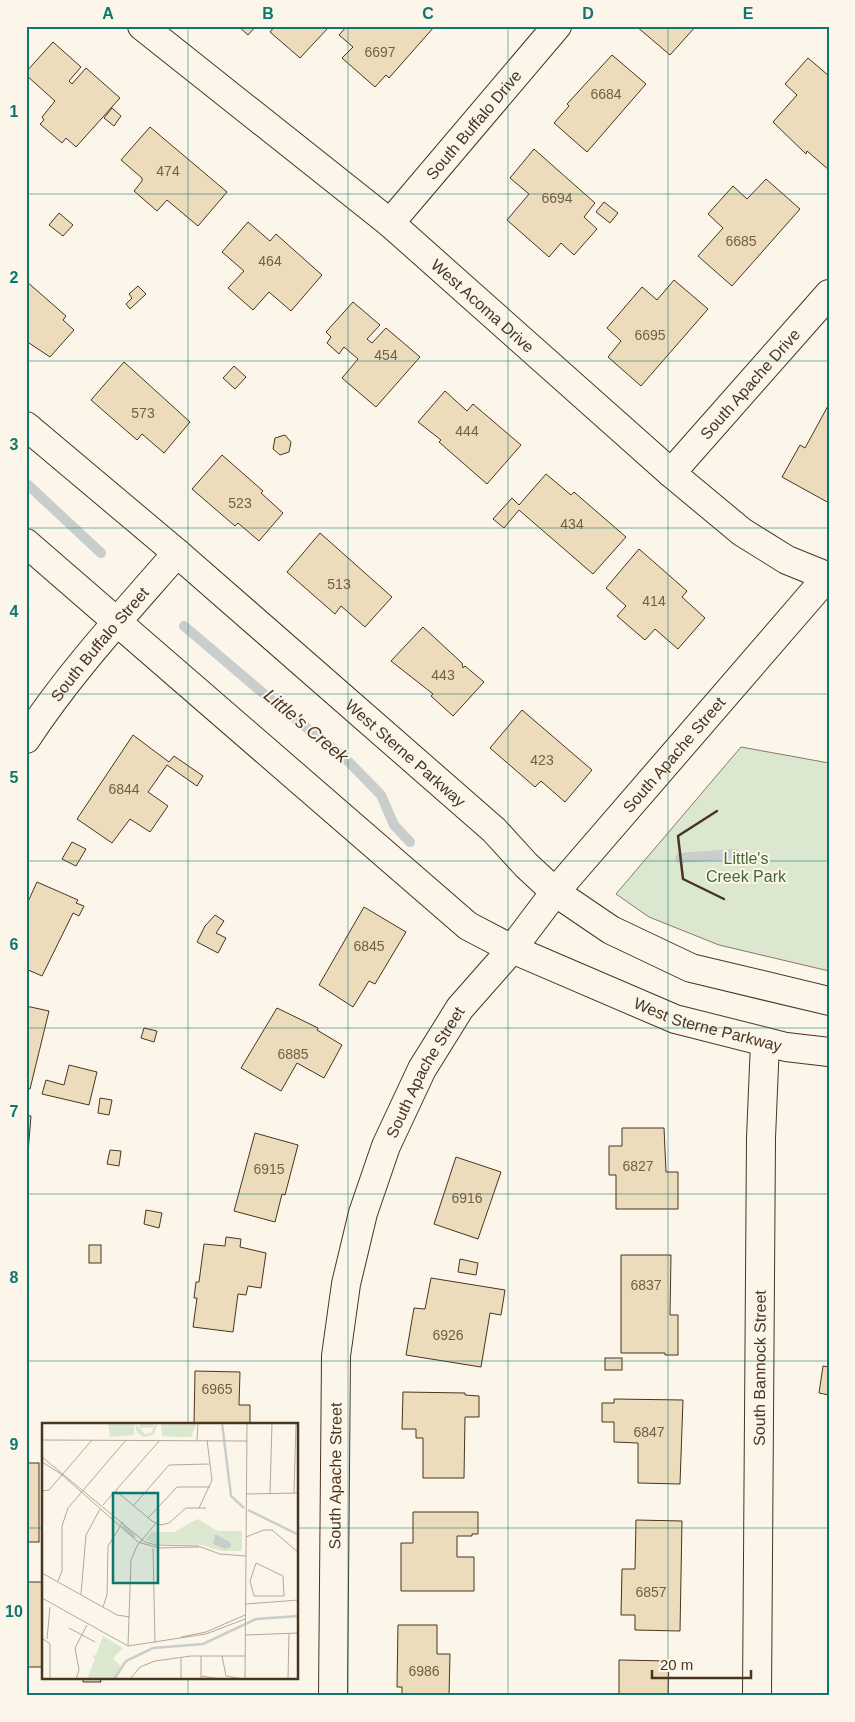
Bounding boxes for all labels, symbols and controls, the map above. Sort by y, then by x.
text: A [102,5,114,22]
text: B [262,5,274,22]
text: C [422,5,434,22]
text: D [582,5,594,22]
text: E [743,5,754,22]
house number: 6697 [364,44,396,60]
street label: South Buffalo Drive [423,67,525,183]
house number: 6684 [590,86,622,102]
text: 1 [10,103,19,120]
house number: 474 [156,163,180,179]
house number: 6694 [541,190,573,206]
house number: 6685 [725,233,757,249]
house number: 464 [258,253,282,269]
street label: West Acoma Drive [428,256,537,356]
text: 2 [10,269,19,286]
street label: South Apache Drive [697,325,803,443]
house number: 6695 [634,327,666,343]
house number: 454 [374,347,398,363]
house number: 573 [131,405,155,421]
house number: 444 [455,423,479,439]
text: 3 [10,436,19,453]
house number: 523 [228,495,252,511]
house number: 434 [560,516,584,532]
house number: 513 [327,576,351,592]
street label: South Buffalo Street [47,584,152,705]
house number: 414 [642,593,666,609]
text: 4 [10,603,19,620]
house number: 443 [431,667,455,683]
water label: Little's Creek [260,685,353,768]
street label: South Apache Street [620,693,729,816]
street label: West Sterne Parkway [342,696,469,810]
house number: 423 [530,752,554,768]
text: 5 [10,769,19,786]
house number: 6844 [108,781,140,797]
park label: Little's Creek Park [706,850,787,885]
text: 6 [10,936,19,953]
house number: 6845 [353,938,385,954]
street label: West Sterne Parkway [631,994,784,1055]
street label: South Apache Street [383,1003,468,1141]
house number: 6885 [277,1046,309,1062]
text: 7 [10,1103,19,1120]
house number: 6827 [622,1158,654,1174]
house number: 6915 [253,1161,285,1177]
house number: 6916 [451,1190,483,1206]
text: 8 [10,1269,19,1286]
house number: 6837 [630,1277,662,1293]
street label: South Bannock Street [751,1290,769,1446]
house number: 6926 [432,1327,464,1343]
house number: 6965 [201,1381,233,1397]
street label: South Apache Street [326,1402,345,1550]
inset map [42,1423,299,1680]
house number: 6847 [633,1424,665,1440]
text: 9 [10,1436,19,1453]
house number: 6857 [635,1584,667,1600]
text: 10 [5,1603,23,1620]
scale bar [652,1647,751,1679]
text: 20 m [660,1656,693,1673]
house number: 6986 [408,1663,440,1679]

